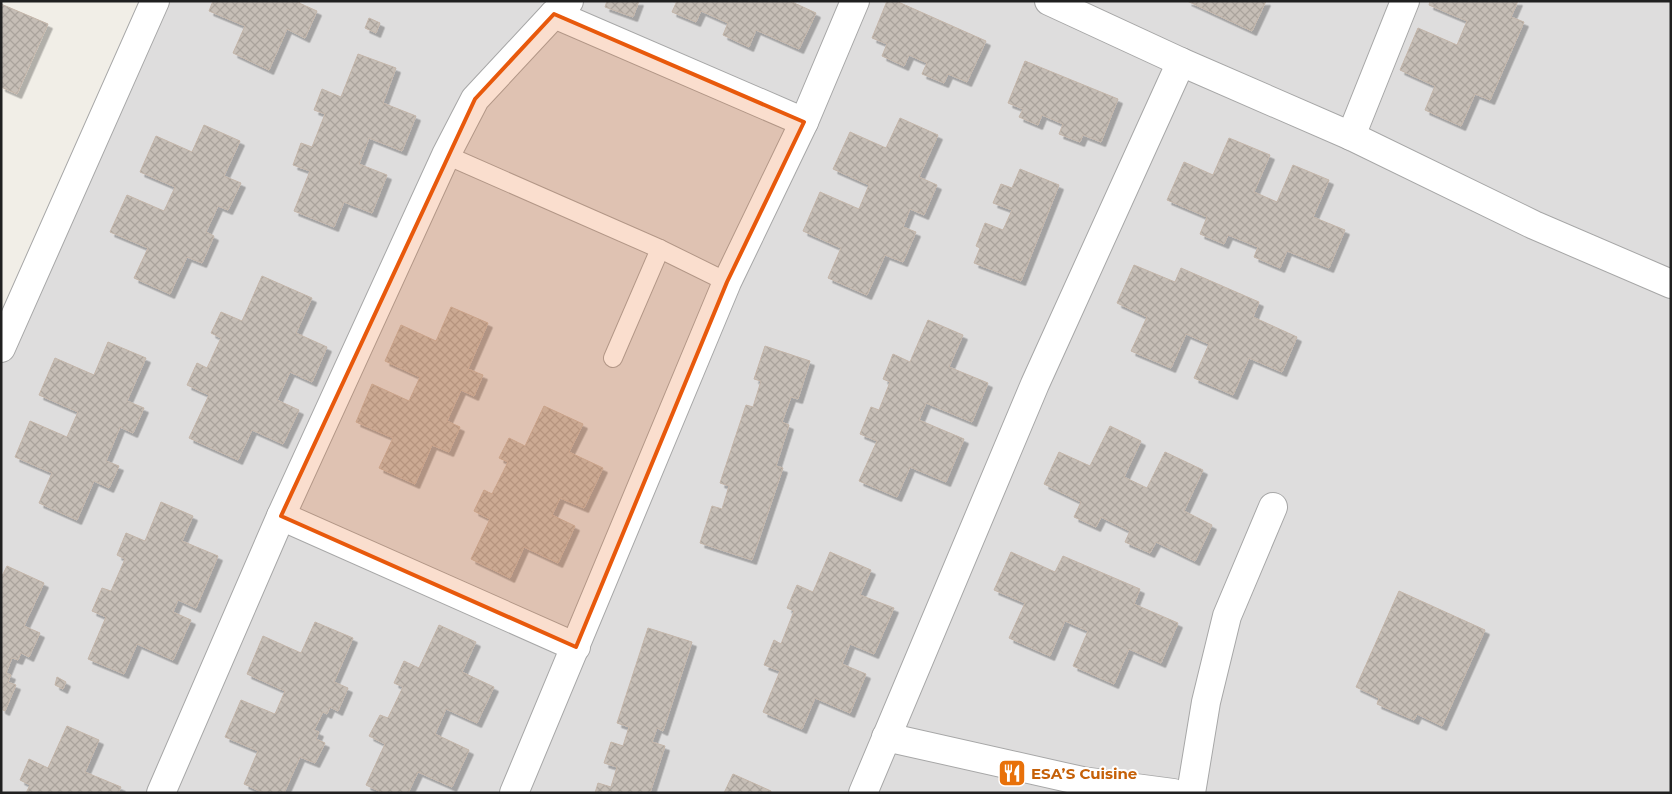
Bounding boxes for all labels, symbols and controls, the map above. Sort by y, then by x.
restaurant icon: ESA’S Cuisine [997,758,1027,788]
place label: ESA’S Cuisine [1031,764,1137,783]

